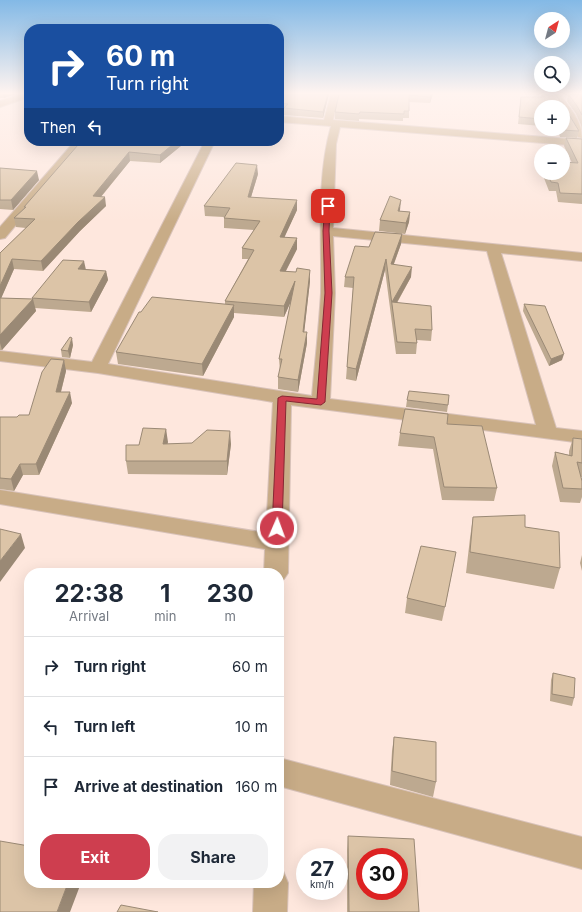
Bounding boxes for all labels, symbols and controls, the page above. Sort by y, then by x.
north arrow [534,12,570,48]
map controls [534,12,570,180]
text: 60 m [106,39,175,73]
icon: right [40,40,92,92]
button: search [534,56,570,92]
text: Turn right [106,73,189,94]
button: + [534,100,570,136]
icon: left [84,116,106,138]
text: Then [40,118,76,137]
button: − [534,144,570,180]
pin [311,189,345,223]
icon: arrive [317,195,339,217]
position arrow [256,507,298,549]
text: 22:38 [54,579,124,608]
text: 1 [160,579,170,608]
text: 230 [207,579,254,608]
text: Arrival [69,608,109,624]
text: min [154,608,176,624]
text: m [224,608,236,624]
icon: right [40,656,62,678]
text: Turn right [74,657,146,676]
text: 60 m [232,657,268,676]
icon: left [40,716,62,738]
text: Turn left [74,717,135,736]
text: 10 m [235,717,268,736]
icon: arrive [40,776,62,798]
text: Arrive at destination [74,777,223,796]
text: 160 m [235,777,277,796]
button: Exit [40,834,150,880]
button: Share [158,834,268,880]
speed limit sign: 30 [356,848,408,900]
text: 27 [310,857,334,881]
text: km/h [310,878,334,890]

